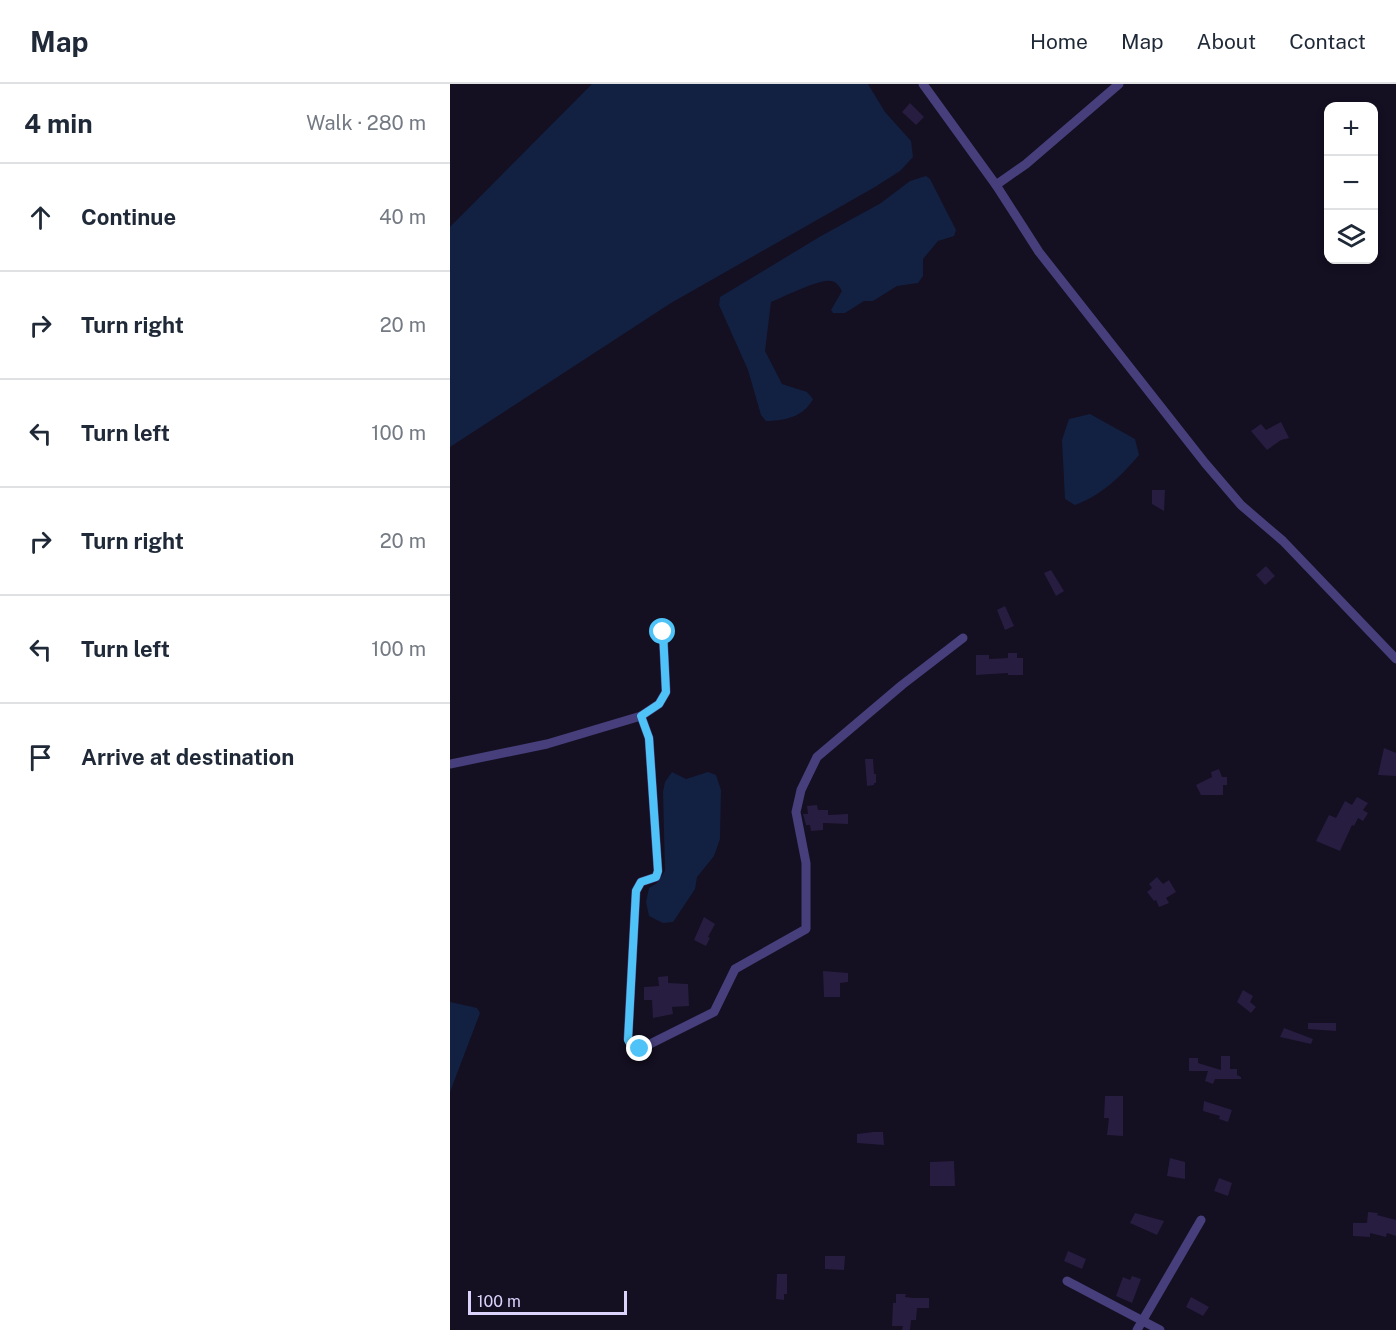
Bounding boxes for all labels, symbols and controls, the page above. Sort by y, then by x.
text: Map [30,25,89,58]
text: Home [1030,29,1088,54]
text: Map [1121,29,1164,54]
text: About [1197,29,1256,54]
text: Contact [1289,29,1366,54]
map controls [1324,102,1378,264]
button: + [1324,102,1378,156]
text: 4 min [24,108,93,139]
text: Walk · 280 m [306,111,426,135]
button: − [1324,156,1378,210]
icon: ahead [24,201,57,234]
text: Continue [81,204,176,230]
text: 40 m [379,205,426,229]
button: layers [1324,210,1378,264]
icon: right [24,309,57,342]
text: Turn right [81,312,184,338]
text: 20 m [380,313,426,337]
icon: left [24,417,57,450]
text: Turn left [81,420,170,446]
text: 100 m [371,421,426,445]
icon: right [24,525,57,558]
text: Turn right [81,528,184,554]
text: 20 m [380,529,426,553]
route start [649,618,675,644]
icon: left [24,633,57,666]
text: Turn left [81,636,170,662]
text: 100 m [371,637,426,661]
icon: arrive [24,741,57,774]
text: Arrive at destination [81,744,294,770]
route end [626,1035,652,1061]
scale bar [468,1288,627,1316]
text: 100 m [477,1292,521,1311]

